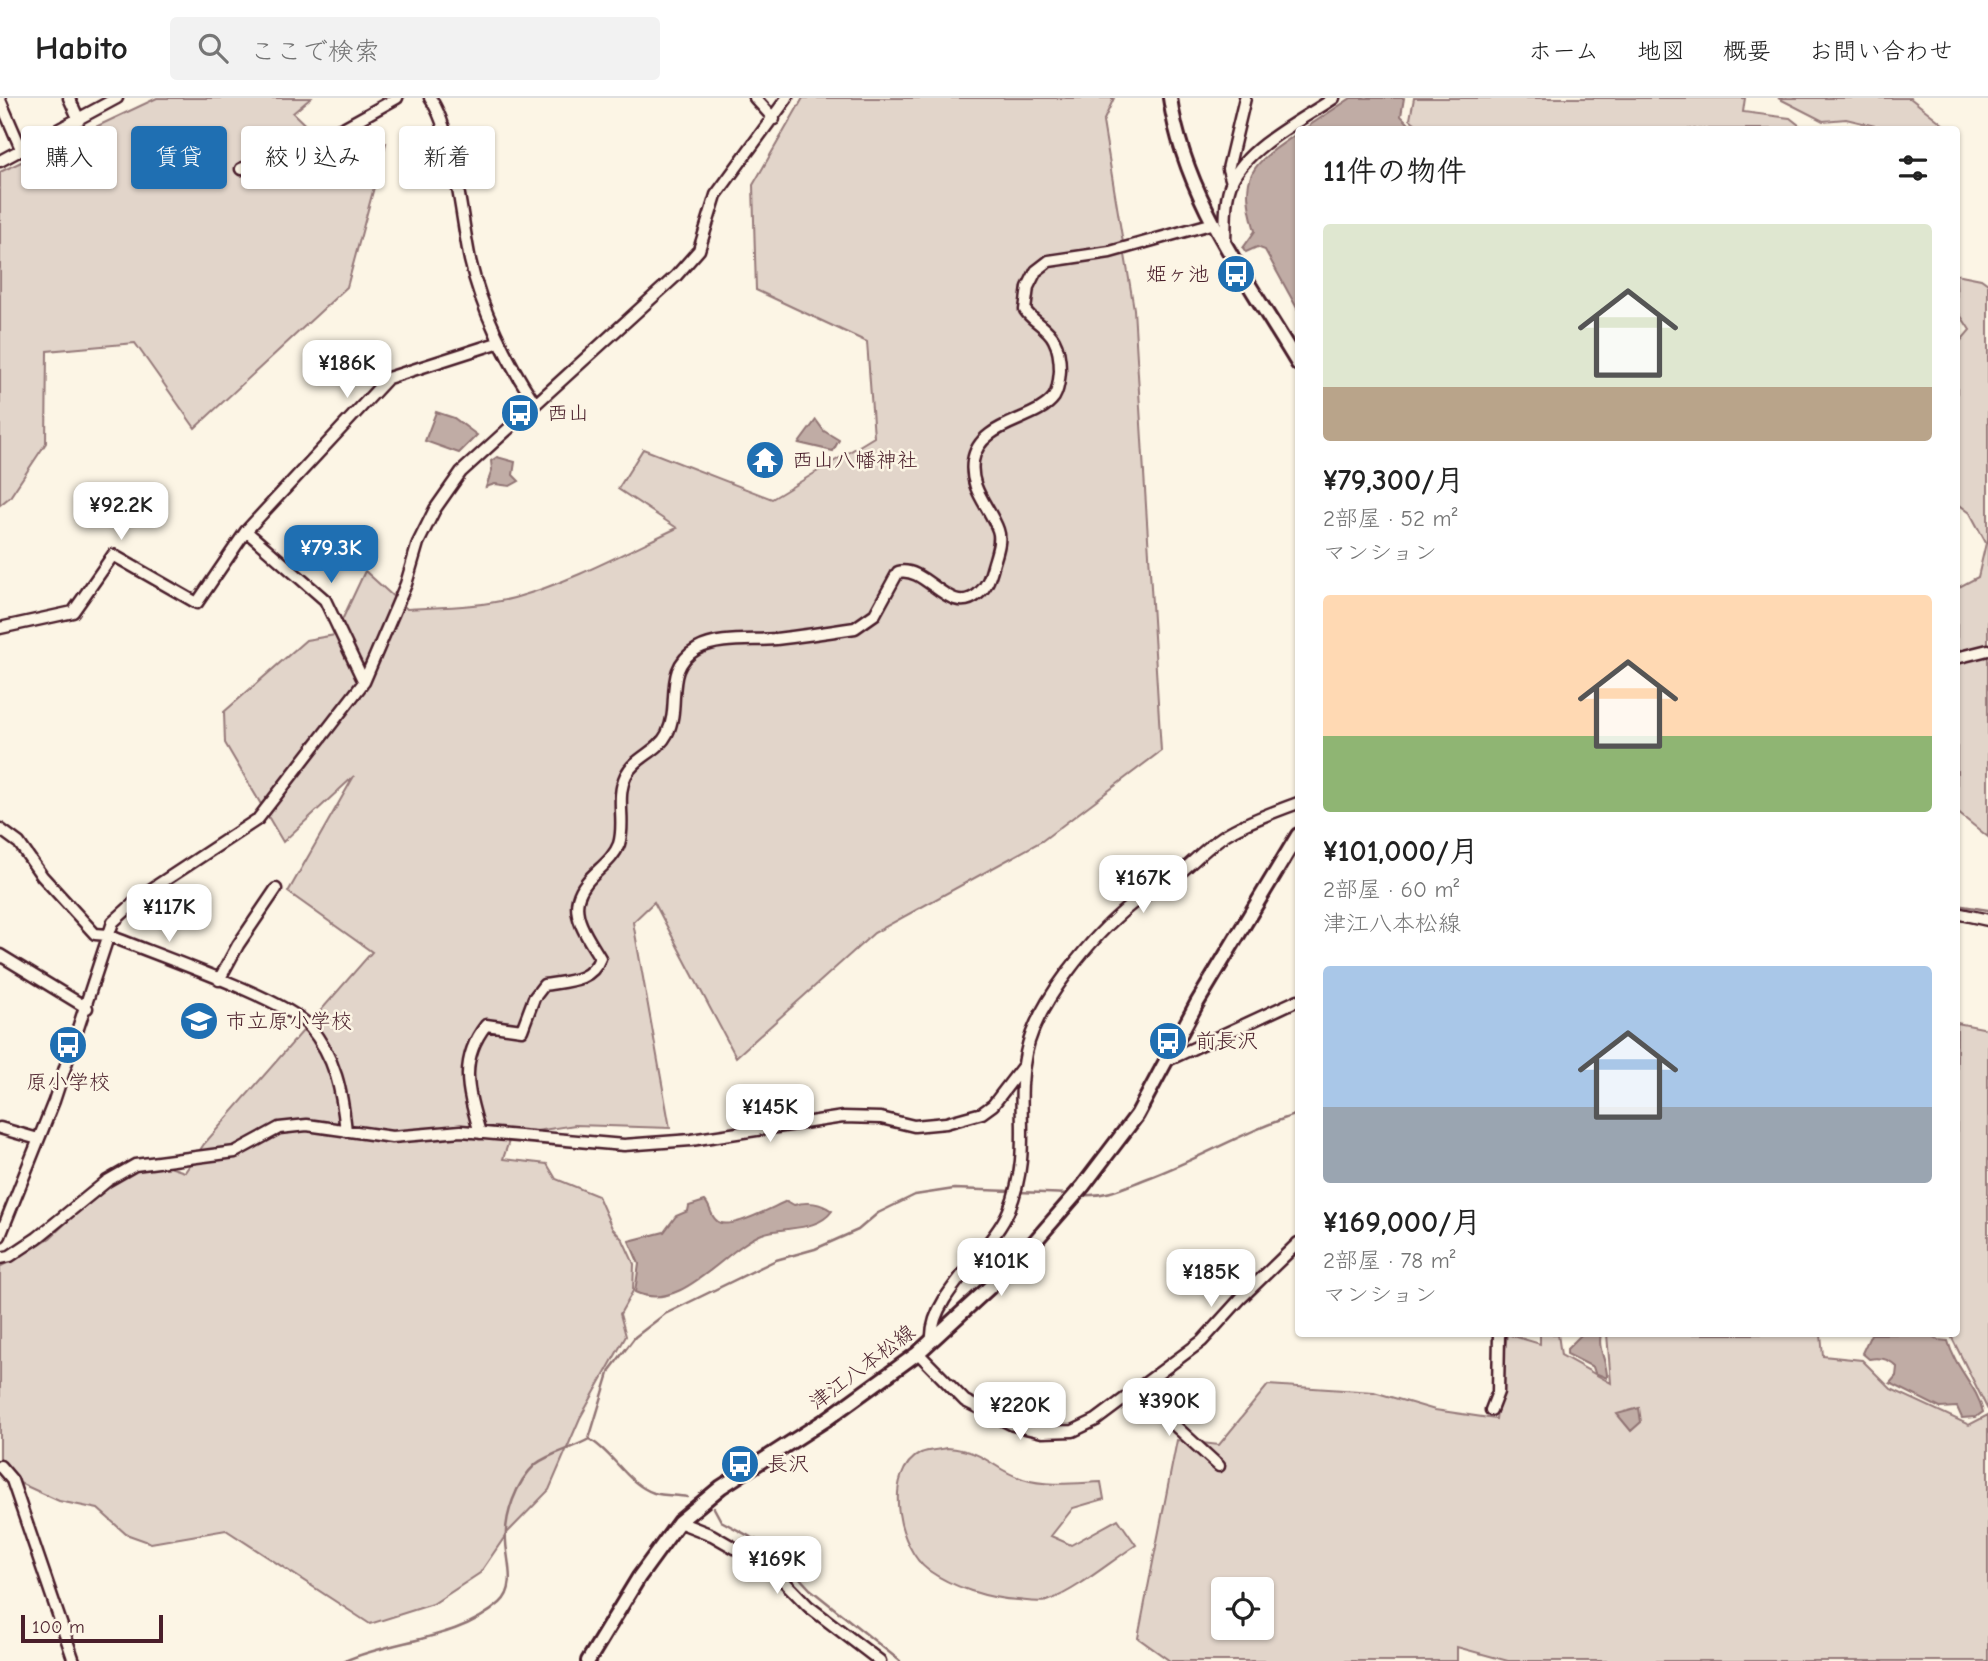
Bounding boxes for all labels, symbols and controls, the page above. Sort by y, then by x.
search box [170,17,660,80]
text: Habito [35,29,128,67]
icon: search [194,29,232,67]
text: ここで検索 [250,37,380,67]
text: ホーム [1528,37,1599,65]
text: 地図 [1637,37,1685,65]
text: 概要 [1723,37,1771,65]
text: お問い合わせ [1809,37,1953,65]
chip: 購入 [21,126,117,189]
chip: 賃貸 [131,126,227,189]
chip: 絞り込み [241,126,385,189]
chip: 新着 [399,126,495,189]
icon: filters [1894,149,1932,187]
text: 11件の物件 [1323,154,1467,189]
bus stop icon: 姫ヶ池 [1215,253,1257,295]
place label: 姫ヶ池 [1146,262,1209,286]
icon: home [1565,270,1691,396]
pin: ¥186K [298,341,396,400]
text: ¥186K [318,349,376,376]
bus stop icon: 西山 [499,392,541,434]
place label: 西山 [547,401,589,425]
temple icon: 西山八幡神社 [744,439,786,481]
place label: 西山八幡神社 [792,448,918,472]
text: ¥79,300/月 [1323,463,1464,498]
pin: ¥92.2K [64,482,178,542]
text: ¥92.2K [89,491,153,518]
text: 2部屋 · 52 m² [1323,505,1457,532]
pin: ¥79.3K [274,526,388,585]
text: ¥79.3K [300,534,362,561]
text: マンション [1323,539,1437,566]
icon: home [1565,641,1691,767]
text: ¥101,000/月 [1323,834,1479,869]
pin: ¥167K [1094,856,1192,915]
text: ¥167K [1115,864,1171,891]
text: 2部屋 · 60 m² [1323,876,1459,903]
pin: ¥117K [120,884,218,944]
text: ¥117K [143,893,195,920]
text: 津江八本松線 [1323,910,1461,937]
school or university icon: 市立原小学校 [178,1000,220,1042]
place label: 市立原小学校 [226,1009,352,1033]
icon: home [1565,1012,1691,1138]
bus stop icon: 前長沢 [1147,1020,1189,1062]
bus stop icon: 原小学校 [47,1024,89,1066]
place label: 前長沢 [1195,1029,1258,1053]
place label: 原小学校 [26,1070,110,1094]
pin: ¥145K [721,1084,819,1144]
text: ¥145K [742,1093,798,1120]
text: ¥169,000/月 [1323,1205,1481,1240]
pin: ¥101K [952,1238,1050,1298]
text: ¥101K [973,1247,1029,1274]
text: 2部屋 · 78 m² [1323,1247,1455,1274]
pin: ¥185K [1162,1250,1260,1309]
text: ¥185K [1182,1258,1240,1285]
text: マンション [1323,1281,1437,1308]
street label: 津江八本松線 [804,1320,920,1414]
pin: ¥390K [1120,1378,1218,1438]
pin: ¥220K [971,1382,1069,1442]
text: ¥390K [1139,1387,1199,1414]
text: ¥220K [990,1391,1050,1418]
bus stop icon: 長沢 [719,1443,761,1485]
place label: 長沢 [767,1452,809,1476]
pin: ¥169K [728,1536,826,1596]
text: ¥169K [748,1545,806,1572]
map controls [1211,1577,1274,1640]
button: locate [1211,1577,1274,1640]
scale bar [21,1612,163,1644]
text: 100 m [32,1616,85,1638]

